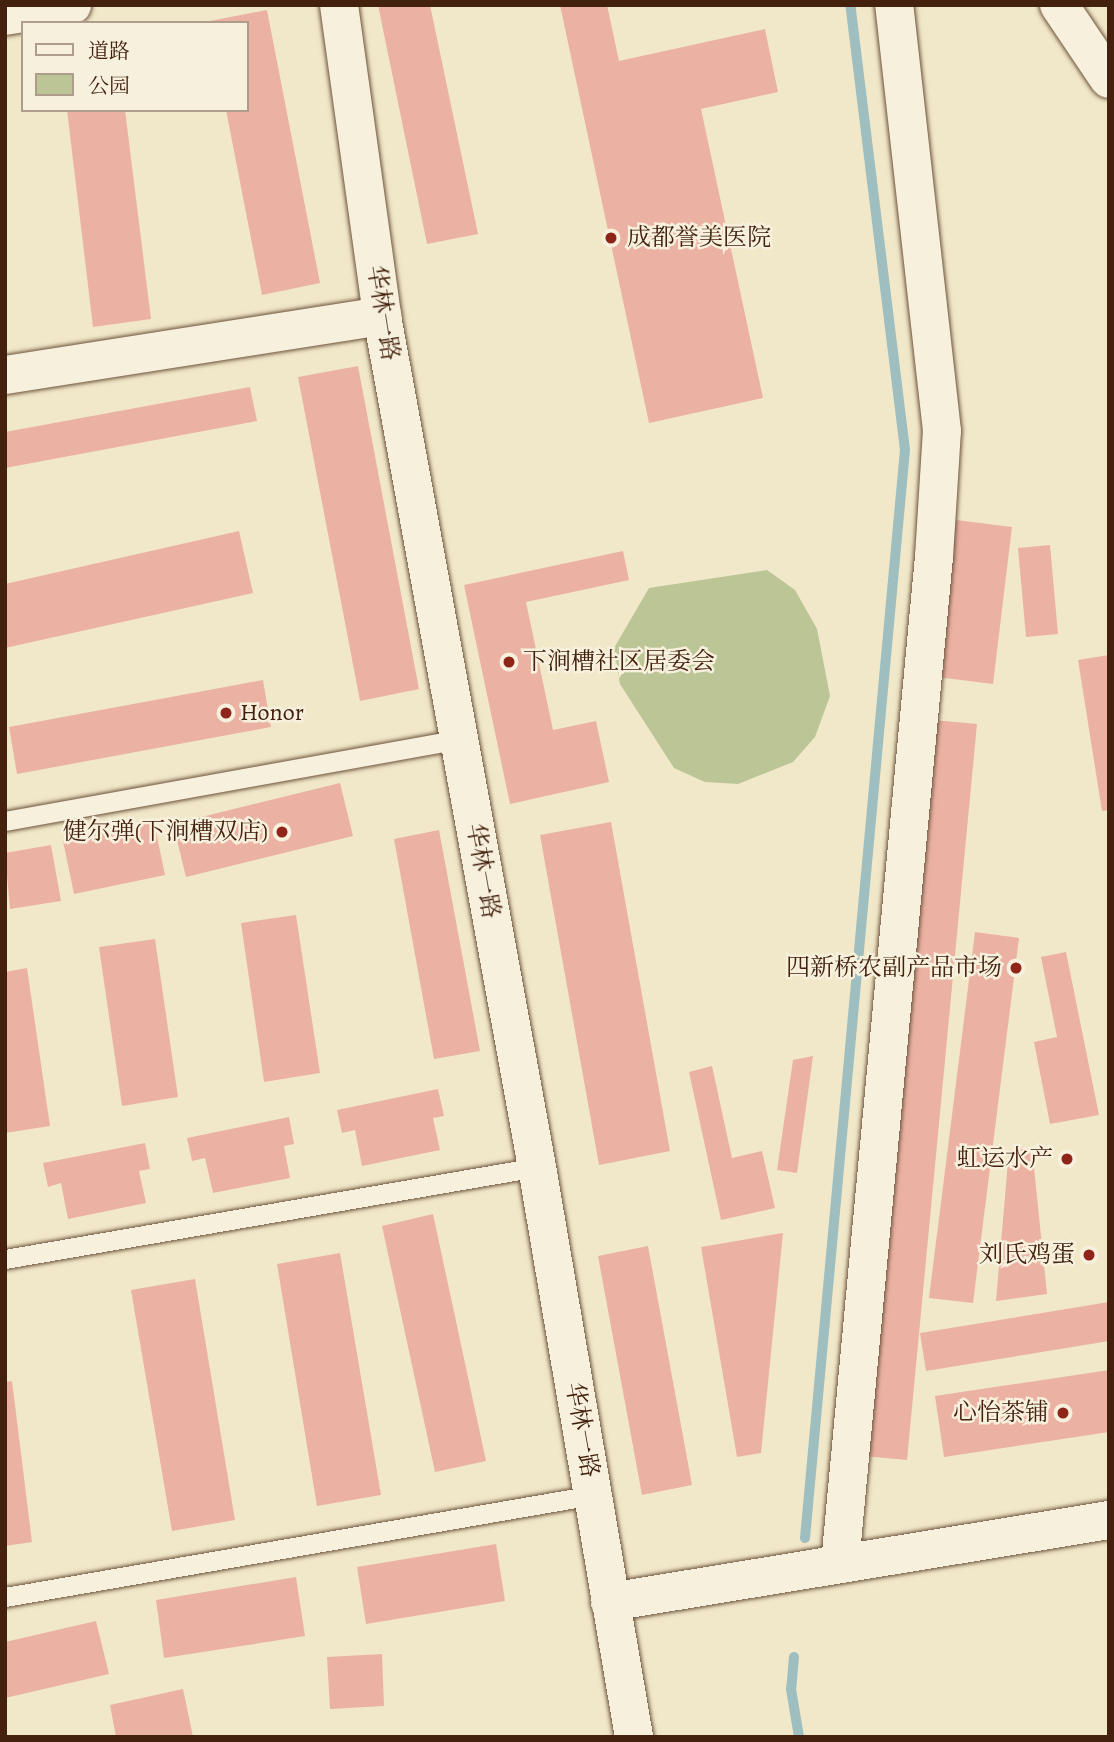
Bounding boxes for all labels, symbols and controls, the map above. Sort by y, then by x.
legend [21,21,248,112]
text: 道路 [88,37,130,65]
text: 公园 [88,72,130,100]
place label: 成都誉美医院 [627,224,771,252]
marker: 成都誉美医院 [601,228,621,248]
street label: 华林一路 [361,263,405,363]
place label: 下涧槽社区居委会 [523,648,715,676]
marker: 下涧槽社区居委会 [501,654,517,670]
place label: Honor [240,699,304,727]
marker: Honor [218,705,234,721]
place label: 健尔弹(下涧槽双店) [63,818,268,846]
street label: 华林一路 [460,821,506,921]
marker: 健尔弹(下涧槽双店) [274,824,290,840]
place label: 四新桥农副产品市场 [786,954,1002,982]
marker: 四新桥农副产品市场 [1008,960,1024,976]
place label: 虹运水产 [957,1145,1053,1173]
marker: 虹运水产 [1059,1151,1075,1167]
place label: 刘氏鸡蛋 [979,1241,1075,1269]
marker: 刘氏鸡蛋 [1081,1247,1097,1263]
street label: 华林一路 [559,1380,605,1480]
place label: 心怡茶铺 [953,1399,1049,1427]
marker: 心怡茶铺 [1055,1405,1071,1421]

